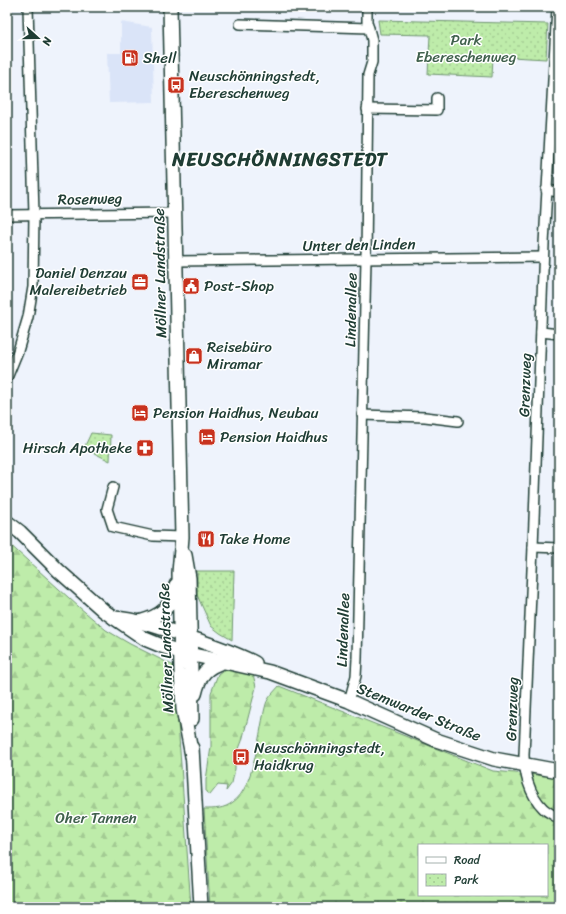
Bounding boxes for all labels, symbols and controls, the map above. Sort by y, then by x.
north arrow [18,18,58,58]
park label: Park Ebereschenweg [416,27,517,70]
text: N [36,34,57,49]
place label: Shell [143,45,177,71]
fuel station icon: Shell [120,48,140,68]
place label: Neuschönningstedt, Ebereschenweg [189,63,320,106]
bus stop icon: Neuschönningstedt, Ebereschenweg [166,75,186,95]
district label: NEUSCHÖNNINGSTEDT [171,143,388,176]
street label: Rosenweg [57,185,123,213]
street label: Möllner Landstraße [146,208,174,338]
street label: Unter den Linden [302,231,416,259]
place label: Daniel Denzau Malereibetrieb [29,260,127,303]
office icon: Daniel Denzau Malereibetrieb [130,272,150,292]
street label: Lindenallee [337,272,365,347]
place label: Post-Shop [204,273,274,299]
public building icon: Post-Shop [181,276,201,296]
place label: Reisebüro Miramar [207,334,272,377]
shop icon: Reisebüro Miramar [184,346,204,366]
street label: Grenzweg [511,352,539,417]
place label: Pension Haidhus, Neubau [153,400,319,426]
hotel icon: Pension Haidhus, Neubau [130,403,150,423]
place label: Pension Haidhus [220,424,329,450]
hotel icon: Pension Haidhus [197,427,217,447]
place label: Hirsch Apotheke [23,435,132,461]
pharmacy icon: Hirsch Apotheke [135,438,155,458]
place label: Take Home [219,526,291,552]
restaurant icon: Take Home [196,529,216,549]
street label: Möllner Landstraße [151,582,181,713]
street label: Lindenallee [329,592,357,668]
street label: Stemwarder Straße [353,675,485,749]
street label: Grenzweg [498,676,526,741]
place label: Neuschönningstedt, Haidkrug [254,735,385,778]
bus stop icon: Neuschönningstedt, Haidkrug [231,747,251,767]
park label: Oher Tannen [55,805,137,831]
legend [418,844,548,896]
text: Road [454,849,481,871]
text: Park [454,869,479,891]

